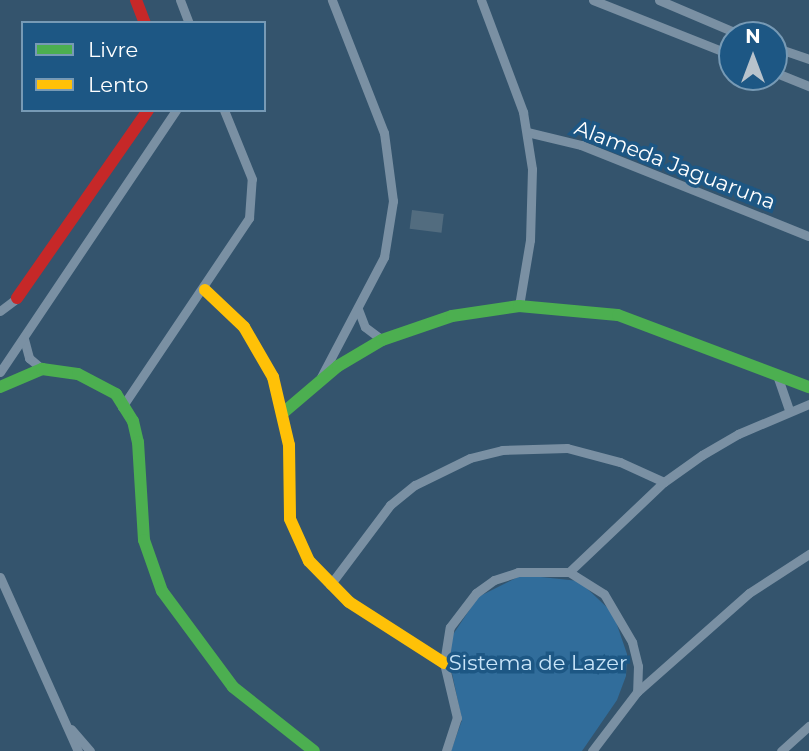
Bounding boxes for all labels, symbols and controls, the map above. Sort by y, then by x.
legend [21,21,266,112]
north arrow [718,21,788,91]
text: N [745,25,761,48]
text: Livre [88,37,138,62]
text: Lento [88,72,148,97]
street label: Alameda Jaguaruna [571,115,779,215]
park label: Sistema de Lazer [449,650,627,676]

